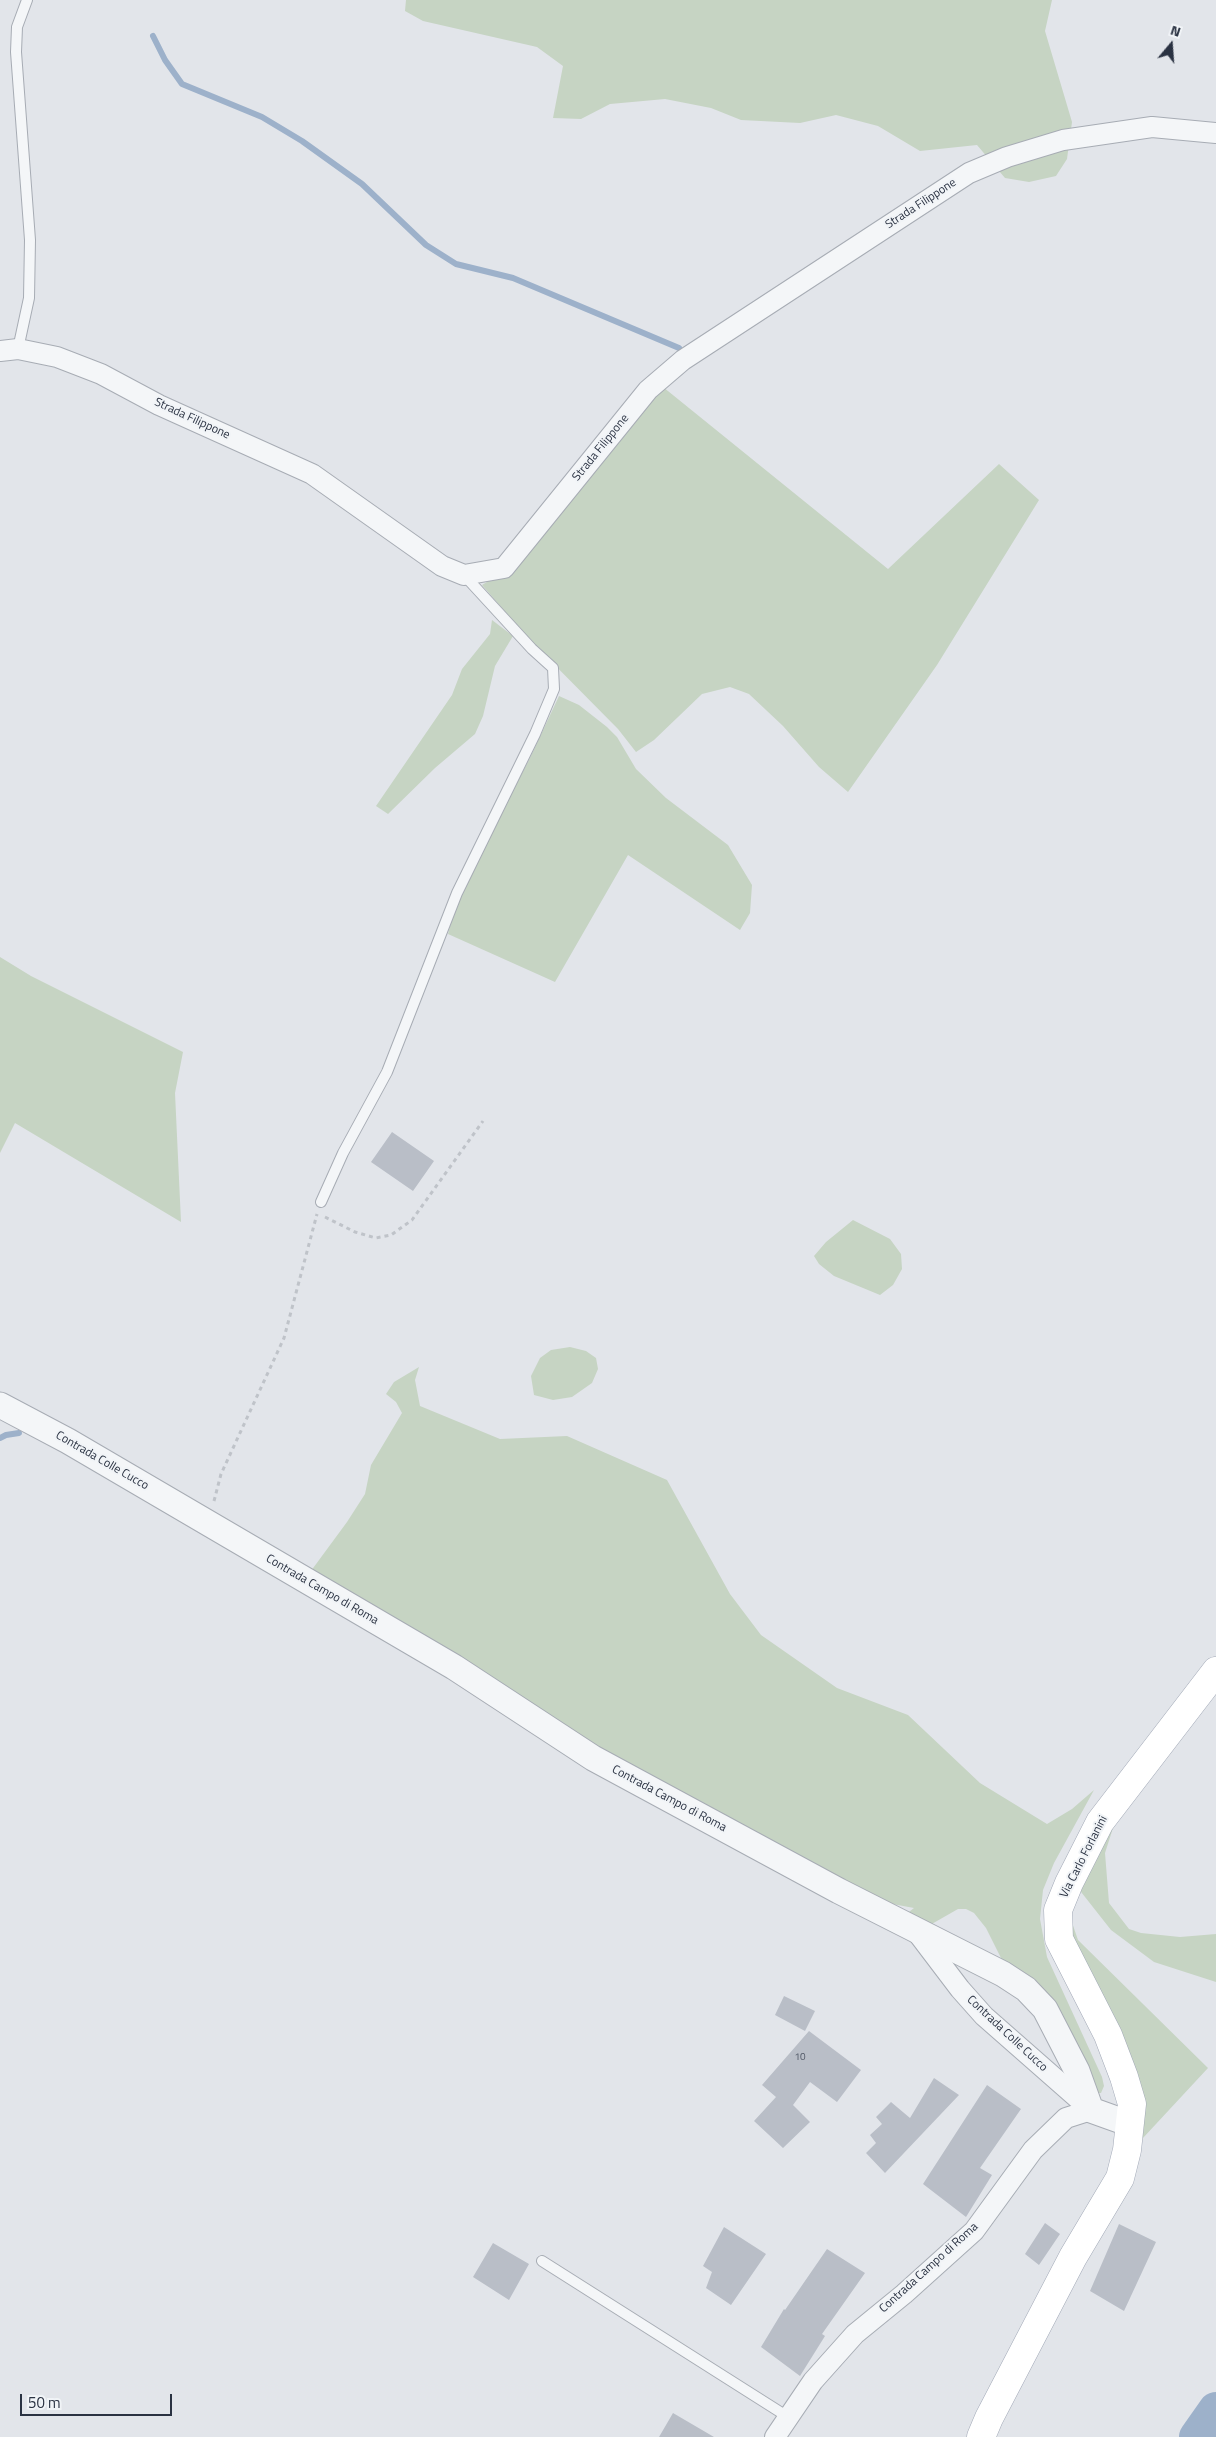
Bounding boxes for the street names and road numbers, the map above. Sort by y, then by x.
street label: Strada Filippone [883,176,959,232]
street label: Strada Filippone [152,395,232,443]
street label: Strada Filippone [570,412,632,484]
street label: Contrada Colle Cucco [53,1429,151,1493]
street label: Contrada Campo di Roma [263,1552,381,1628]
street label: Contrada Campo di Roma [609,1763,729,1835]
street label: Via Carlo Forlanini [1057,1814,1111,1900]
street label: Contrada Colle Cucco [964,1993,1050,2075]
street label: Contrada Campo di Roma [877,2220,981,2316]

